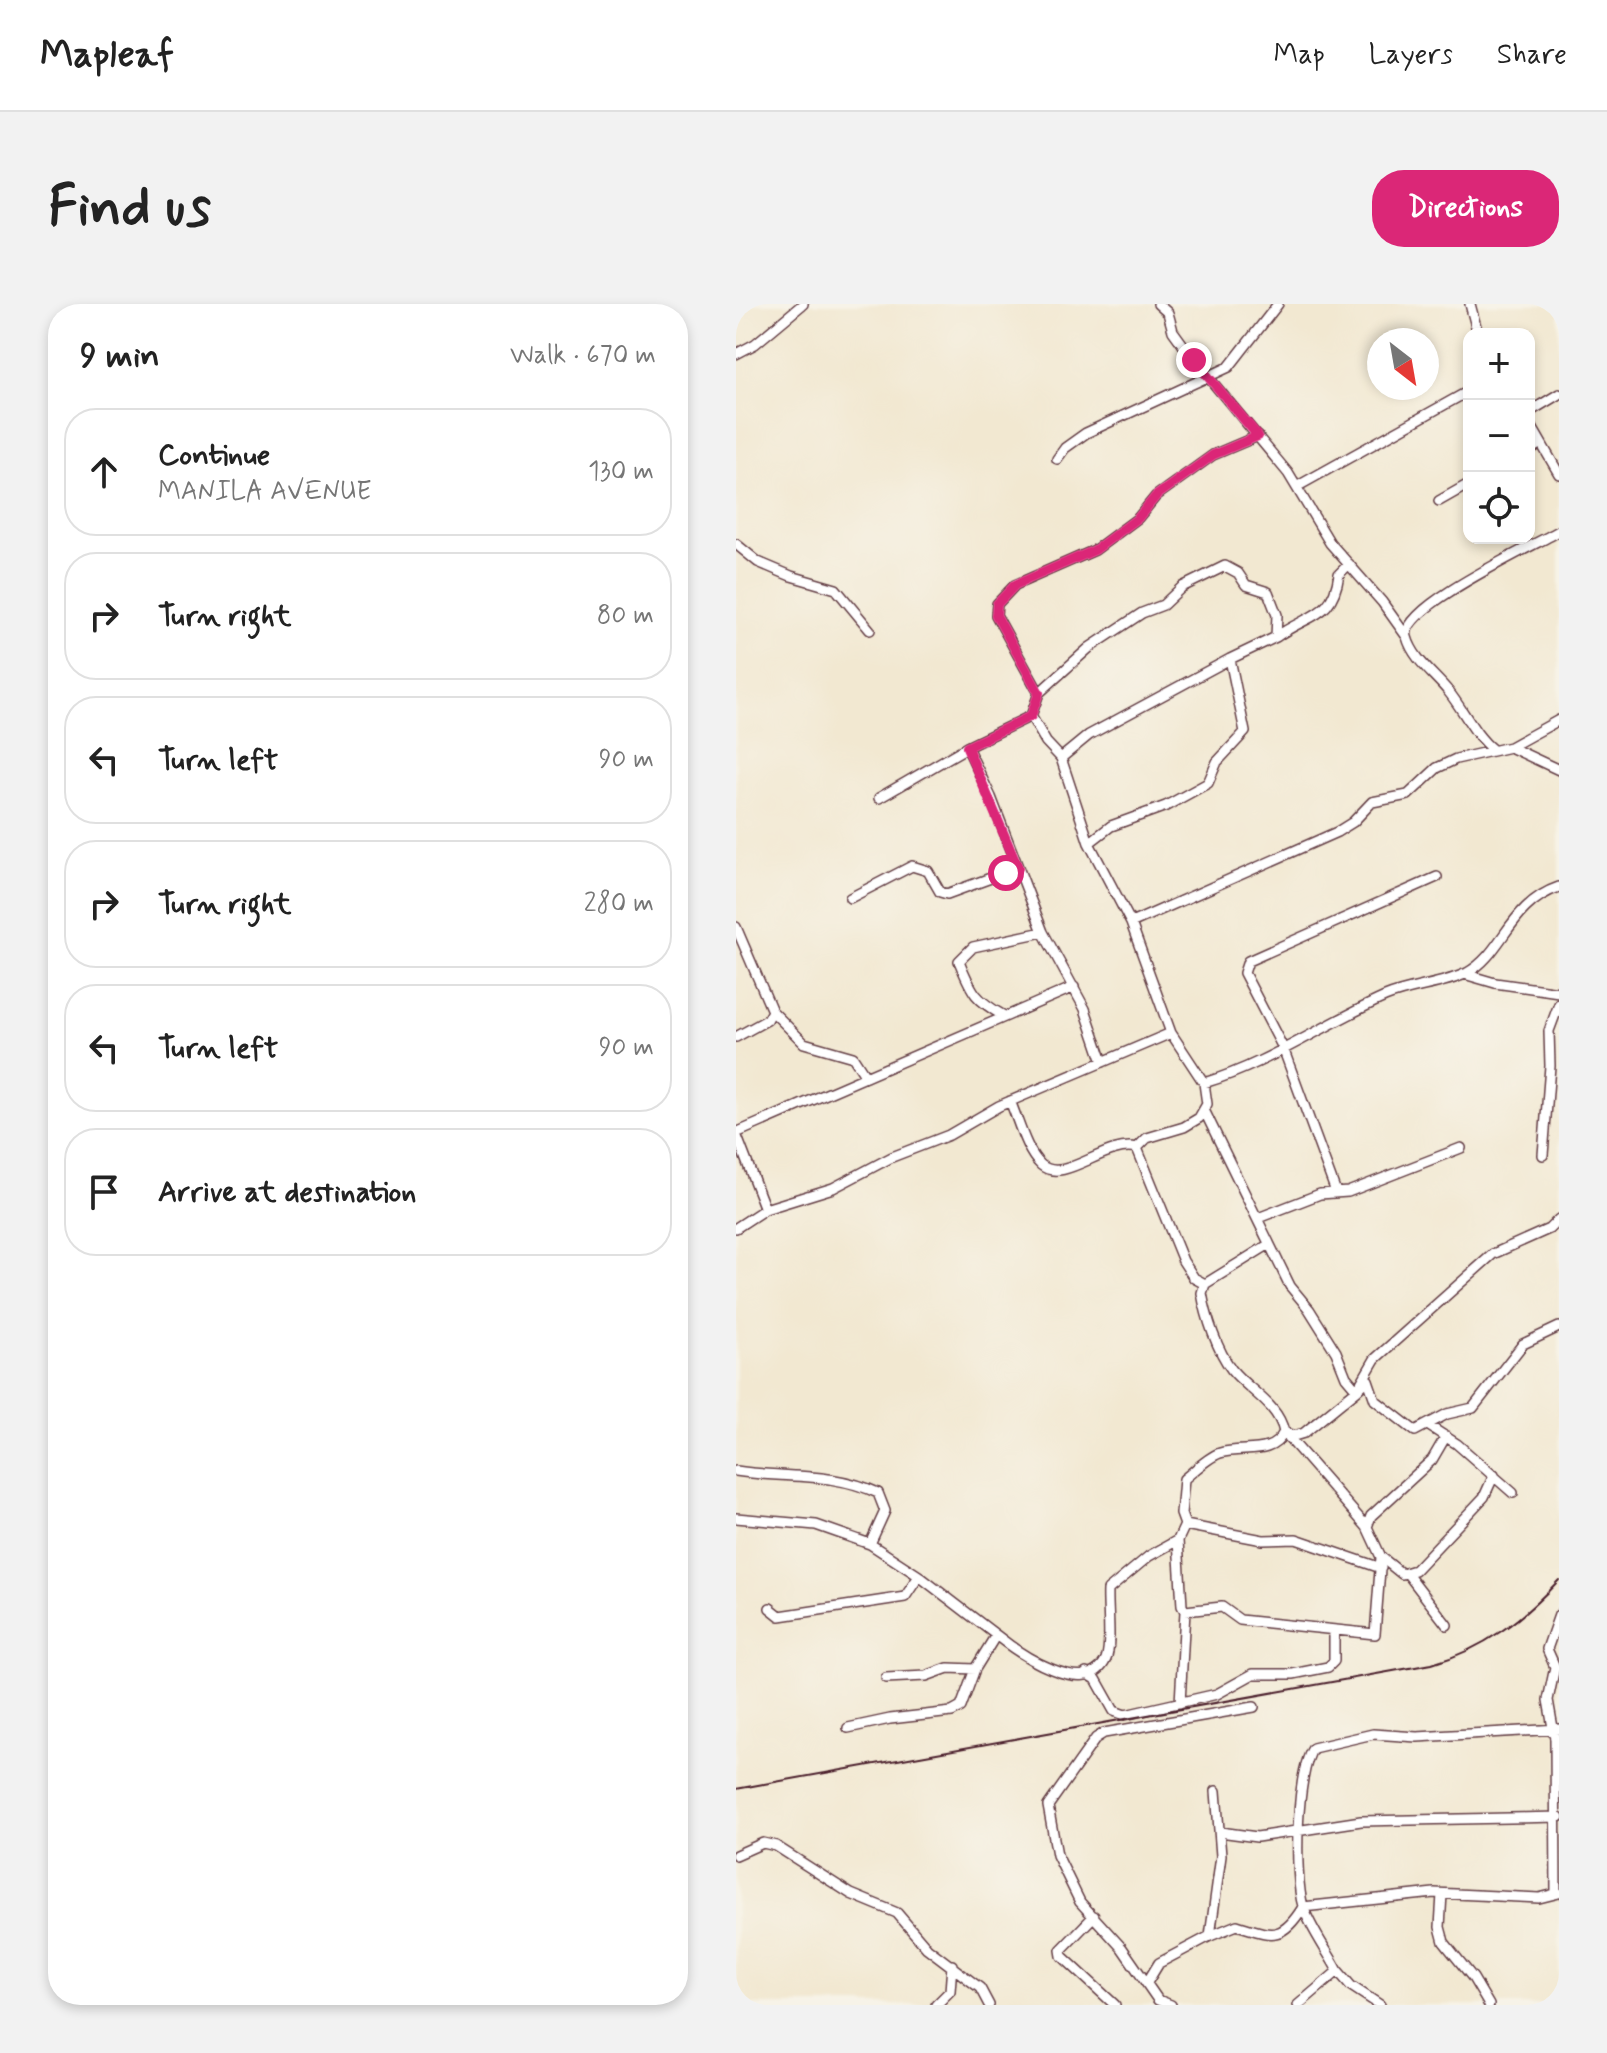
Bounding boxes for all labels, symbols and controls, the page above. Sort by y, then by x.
text: Mapleaf [40,31,174,80]
text: Map [1274,37,1325,74]
text: Layers [1369,37,1453,74]
text: Share [1497,37,1567,74]
button: Directions [1372,170,1559,247]
text: Find us [48,172,211,245]
north arrow [1367,328,1439,400]
map controls [1463,328,1535,544]
button: + [1463,328,1535,400]
text: 9 min [80,334,160,379]
text: Walk · 670 m [510,339,656,373]
route end [1176,342,1212,378]
button: − [1463,400,1535,472]
text: Continue [158,436,270,475]
icon: ahead [82,450,126,494]
text: 130 m [588,455,654,489]
button: locate [1463,472,1535,544]
text: MANILA AVENUE [158,475,371,509]
icon: right [82,594,126,638]
text: Turn right [158,597,291,636]
text: 80 m [597,599,654,633]
icon: left [82,738,126,782]
text: Turn left [158,741,278,780]
text: 90 m [599,743,654,777]
route start [988,855,1024,891]
icon: right [82,882,126,926]
text: Turn right [158,885,291,924]
text: 280 m [584,887,654,921]
icon: left [82,1026,126,1070]
text: Turn left [158,1029,278,1068]
text: 90 m [599,1031,654,1065]
icon: arrive [82,1170,126,1214]
text: Arrive at destination [158,1173,416,1212]

